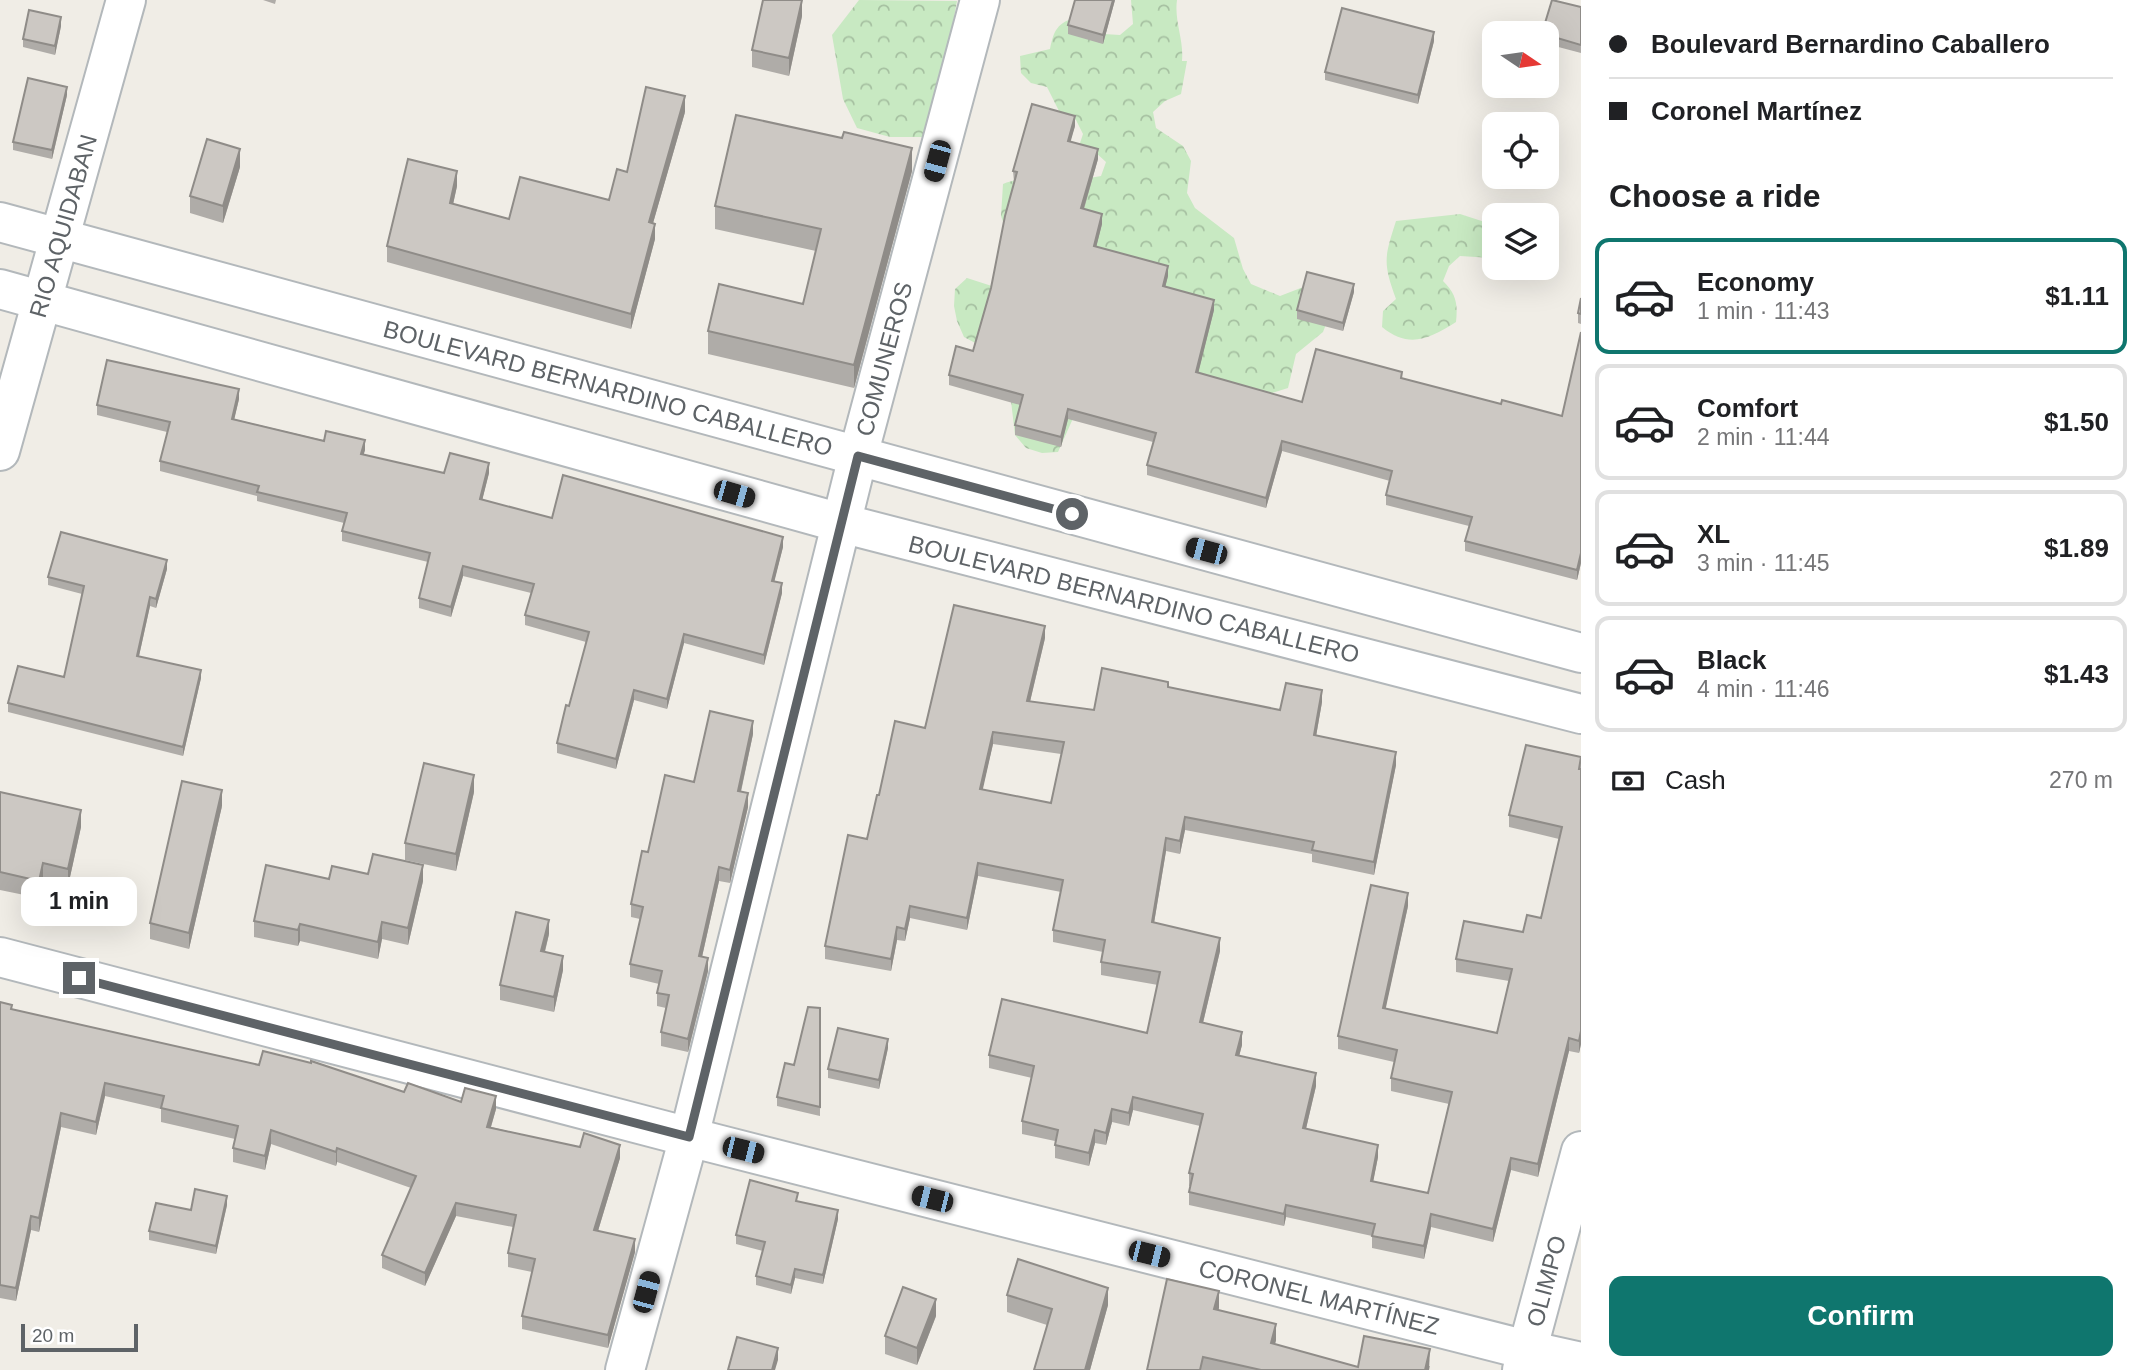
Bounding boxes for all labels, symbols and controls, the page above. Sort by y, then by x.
north arrow [1482,21,1559,98]
map controls [1482,21,1559,280]
text: Boulevard Bernardino Caballero [1651,29,2050,59]
text: Coronel Martínez [1651,96,1862,126]
button: locate [1482,112,1559,189]
street label: RIO AQUIDABAN [24,131,102,321]
car [922,138,953,184]
text: Choose a ride [1609,178,1821,214]
button: layers [1482,203,1559,280]
icon: car [1613,265,1676,328]
text: Economy [1697,267,1814,297]
street label: COMUNEROS [850,279,918,439]
text: $1.11 [2045,281,2109,311]
text: 1 min · 11:43 [1697,298,1830,324]
street label: BOULEVARD BERNARDINO CABALLERO [381,315,835,461]
icon: car [1613,391,1676,454]
text: Comfort [1697,393,1798,423]
text: $1.50 [2044,407,2109,437]
text: 2 min · 11:44 [1697,424,1830,450]
car [711,478,758,510]
route start [1056,498,1088,530]
icon: car [1613,517,1676,580]
text: XL [1697,519,1730,549]
street label: BOULEVARD BERNARDINO CABALLERO [906,530,1362,668]
text: $1.89 [2044,533,2109,563]
car [1183,535,1230,567]
text: 3 min · 11:45 [1697,550,1830,576]
icon: car [1613,643,1676,706]
text: Black [1697,645,1766,675]
text: $1.43 [2044,659,2109,689]
text: 4 min · 11:46 [1697,676,1830,702]
icon: cash [1609,762,1647,800]
text: Cash [1665,765,1726,795]
text: 270 m [2049,767,2113,793]
callout: 1 min [21,876,137,926]
text: 1 min [49,888,109,914]
route end [63,962,95,994]
car [721,1135,766,1165]
car [910,1184,955,1214]
street label: OLIMPO [1521,1232,1571,1330]
car [1127,1239,1172,1269]
street label: CORONEL MARTÍNEZ [1196,1254,1442,1340]
car [631,1269,662,1315]
button: Confirm [1609,1276,2113,1356]
scale bar [21,1321,138,1353]
text: 20 m [32,1325,74,1346]

